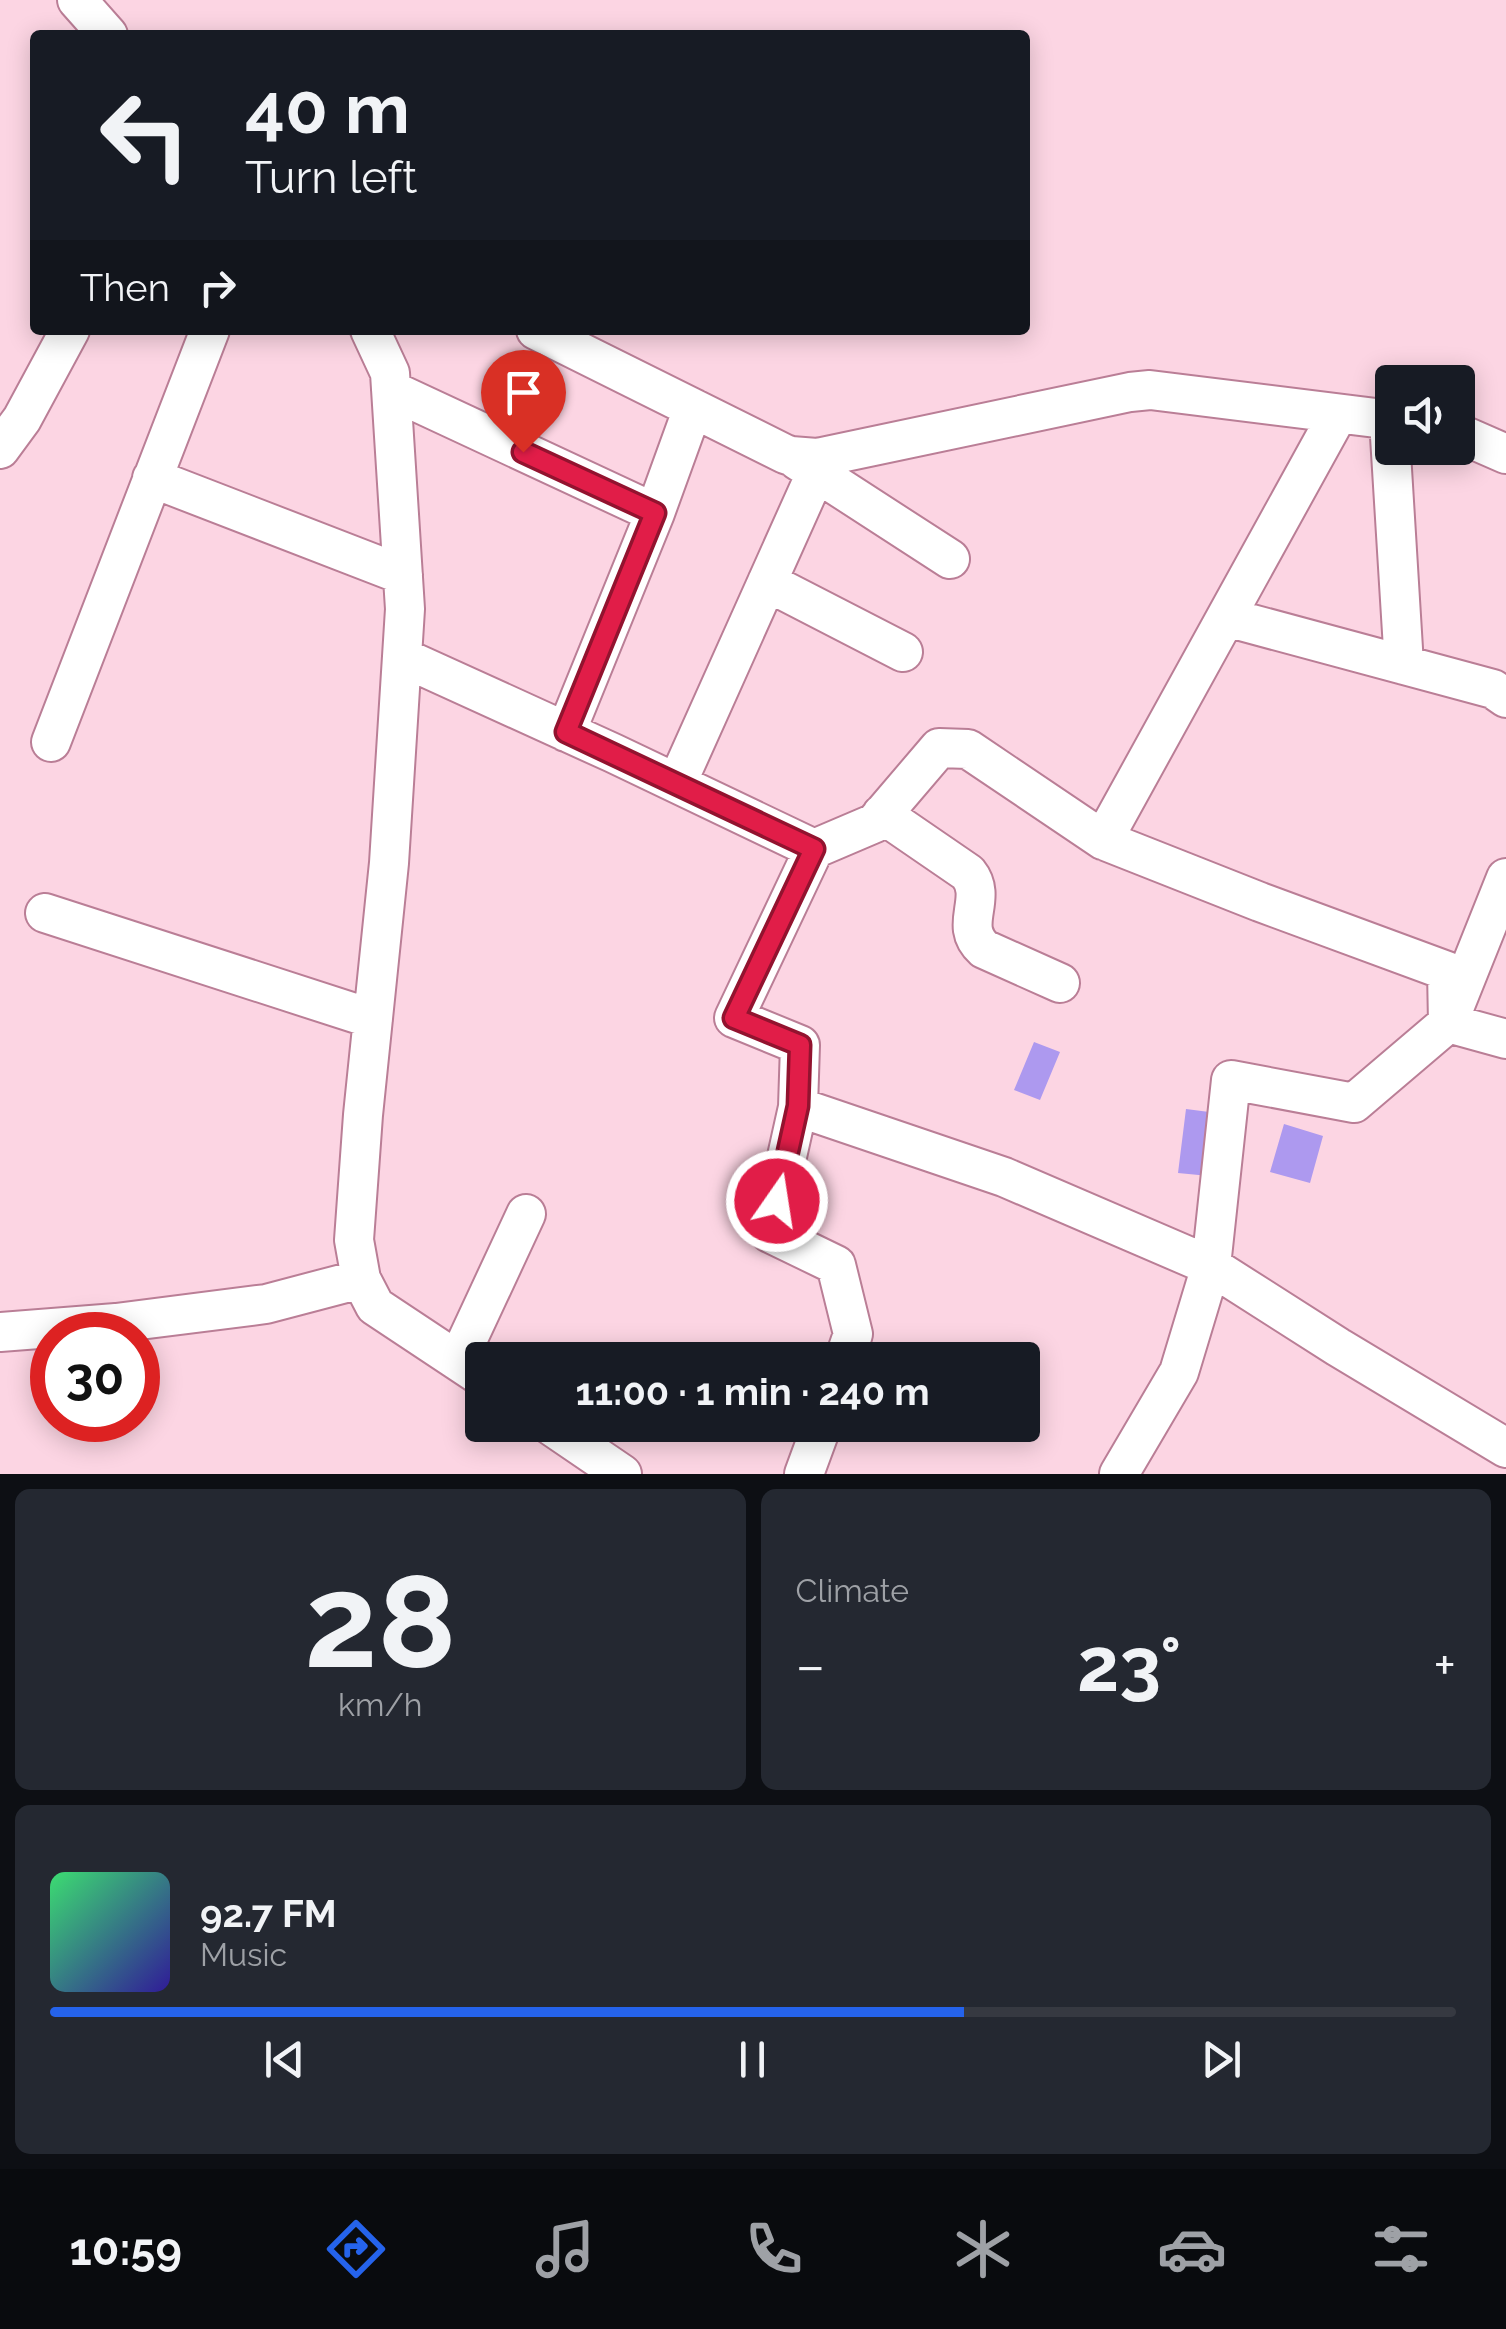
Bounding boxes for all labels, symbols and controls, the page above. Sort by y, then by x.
text: 40 m [245,67,410,149]
icon: left [80,70,210,200]
text: Turn left [245,151,417,204]
icon: right [190,260,245,315]
text: Then [80,265,170,310]
pin [481,350,566,453]
icon: arrive [496,365,551,420]
map controls [1375,365,1475,465]
button: sound [1375,365,1475,465]
position arrow [725,1149,829,1253]
speed limit sign: 30 [30,1312,160,1442]
text: 11:00 · 1 min · 240 m [575,1369,930,1414]
text: 28 [304,1545,456,1697]
text: Climate [796,1572,909,1609]
text: 23° [1077,1620,1181,1709]
text: − [796,1633,825,1698]
text: + [1433,1633,1456,1698]
text: km/h [338,1686,422,1723]
text: 92.7 FM [200,1891,337,1936]
text: Music [200,1936,287,1973]
icon: previous [257,2032,312,2087]
icon: pause [725,2032,780,2087]
icon: next [1194,2032,1249,2087]
icon: directions [321,2214,391,2284]
icon: music [530,2214,600,2284]
icon: phone [739,2214,809,2284]
icon: climate [948,2214,1018,2284]
icon: car [1157,2214,1227,2284]
icon: filters [1366,2214,1436,2284]
text: 10:59 [70,2223,182,2276]

